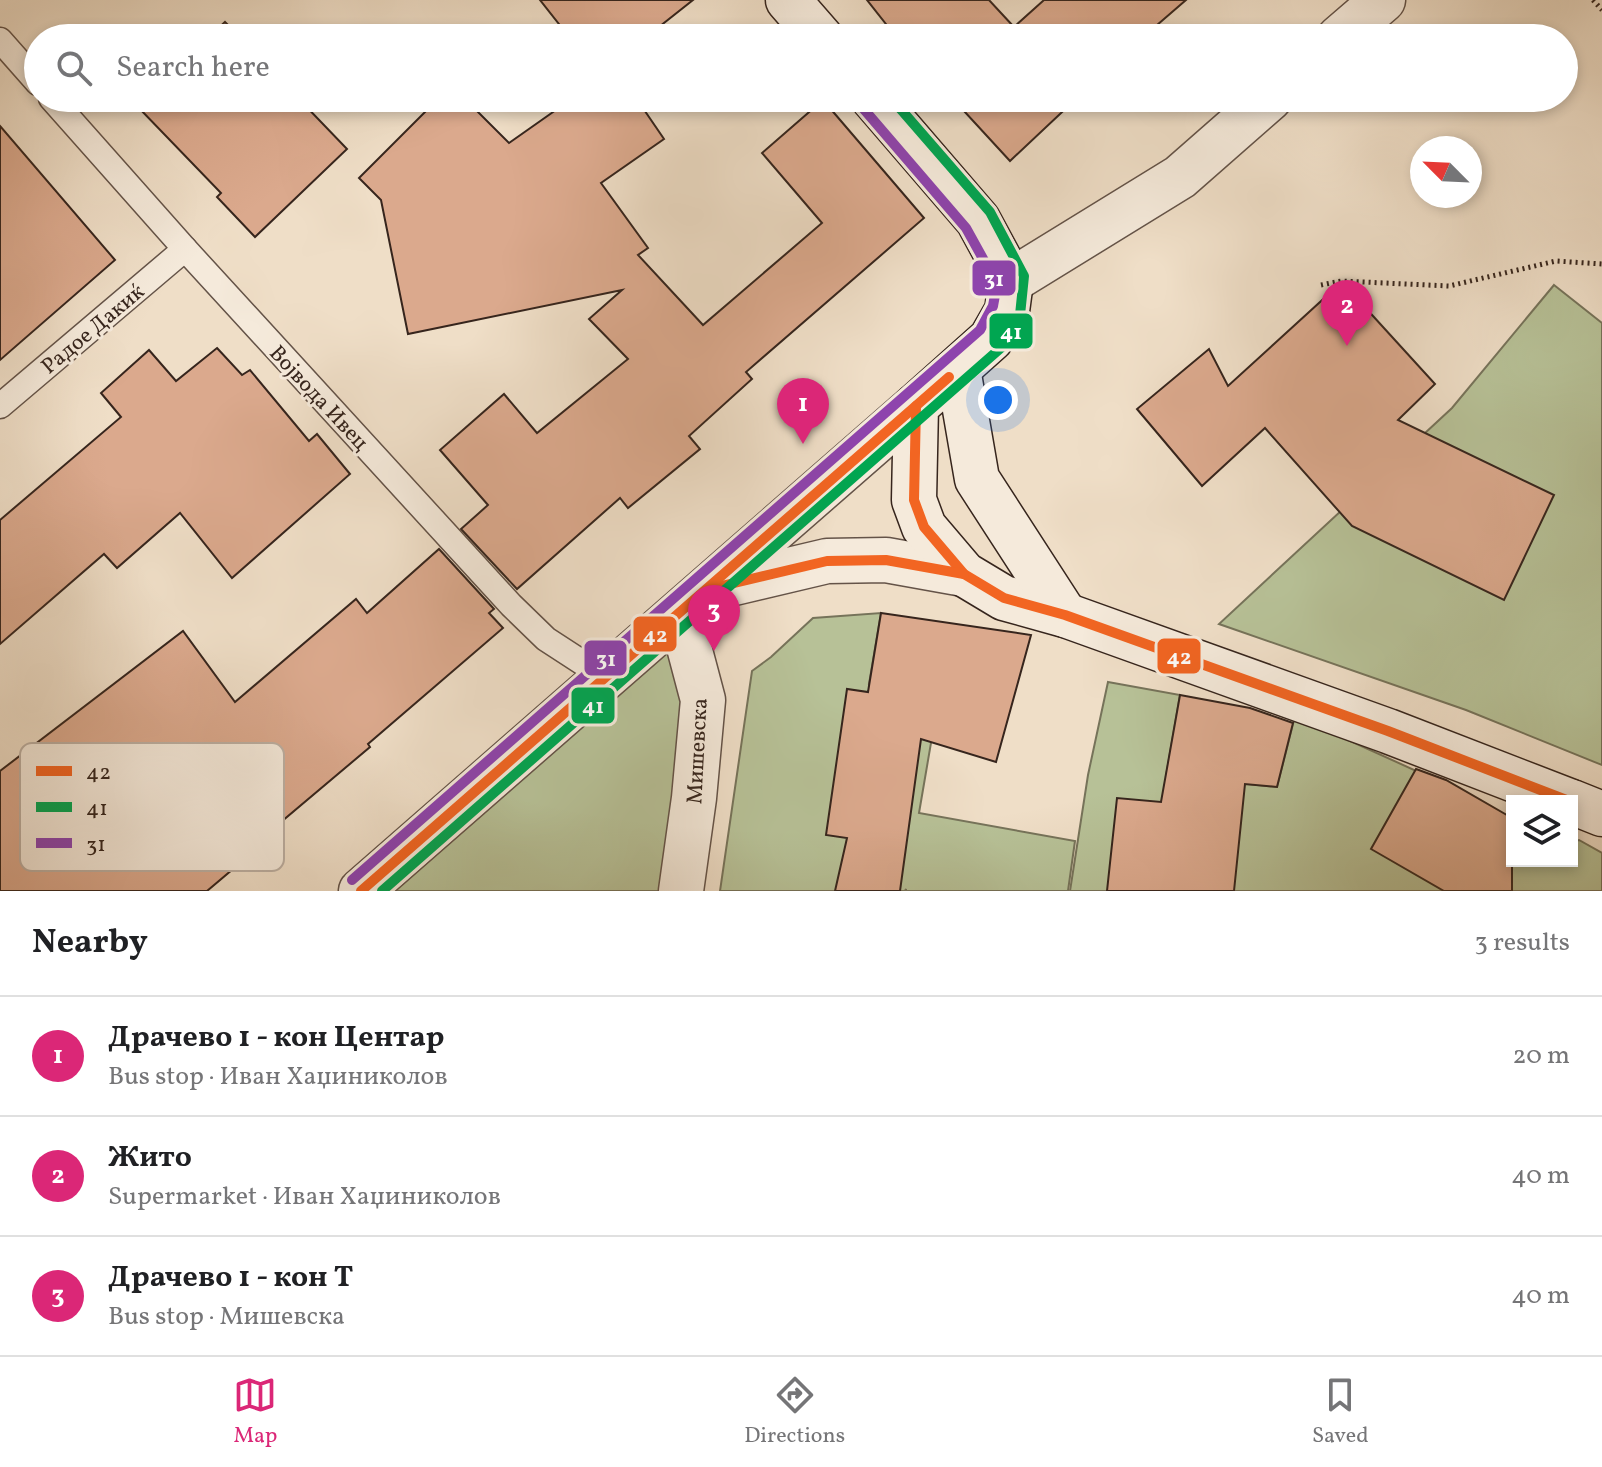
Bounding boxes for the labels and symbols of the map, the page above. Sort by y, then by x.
north arrow [1410,136,1482,208]
line badge: 31 [971,259,1017,297]
text: 31 [984,265,1004,296]
street label: Радое Дакиќ [35,277,152,382]
pin: 2 [1321,280,1373,346]
line badge: 41 [988,312,1034,350]
text: 41 [1000,318,1022,349]
street label: Војвода Ивец [261,339,375,459]
pin: 1 [777,378,829,444]
your location [978,380,1018,420]
pin: 3 [688,585,740,651]
line badge: 42 [632,615,678,653]
text: 42 [643,621,667,652]
line badge: 42 [1156,637,1202,675]
line badge: 31 [583,639,628,677]
text: 42 [1167,643,1191,674]
text: 31 [596,645,616,676]
line badge: 41 [570,686,616,725]
text: 41 [582,692,604,723]
street label: Мишевска [680,697,717,805]
legend [20,743,284,871]
text: 42 [86,758,111,789]
text: 41 [86,794,108,825]
text: 31 [86,830,106,861]

